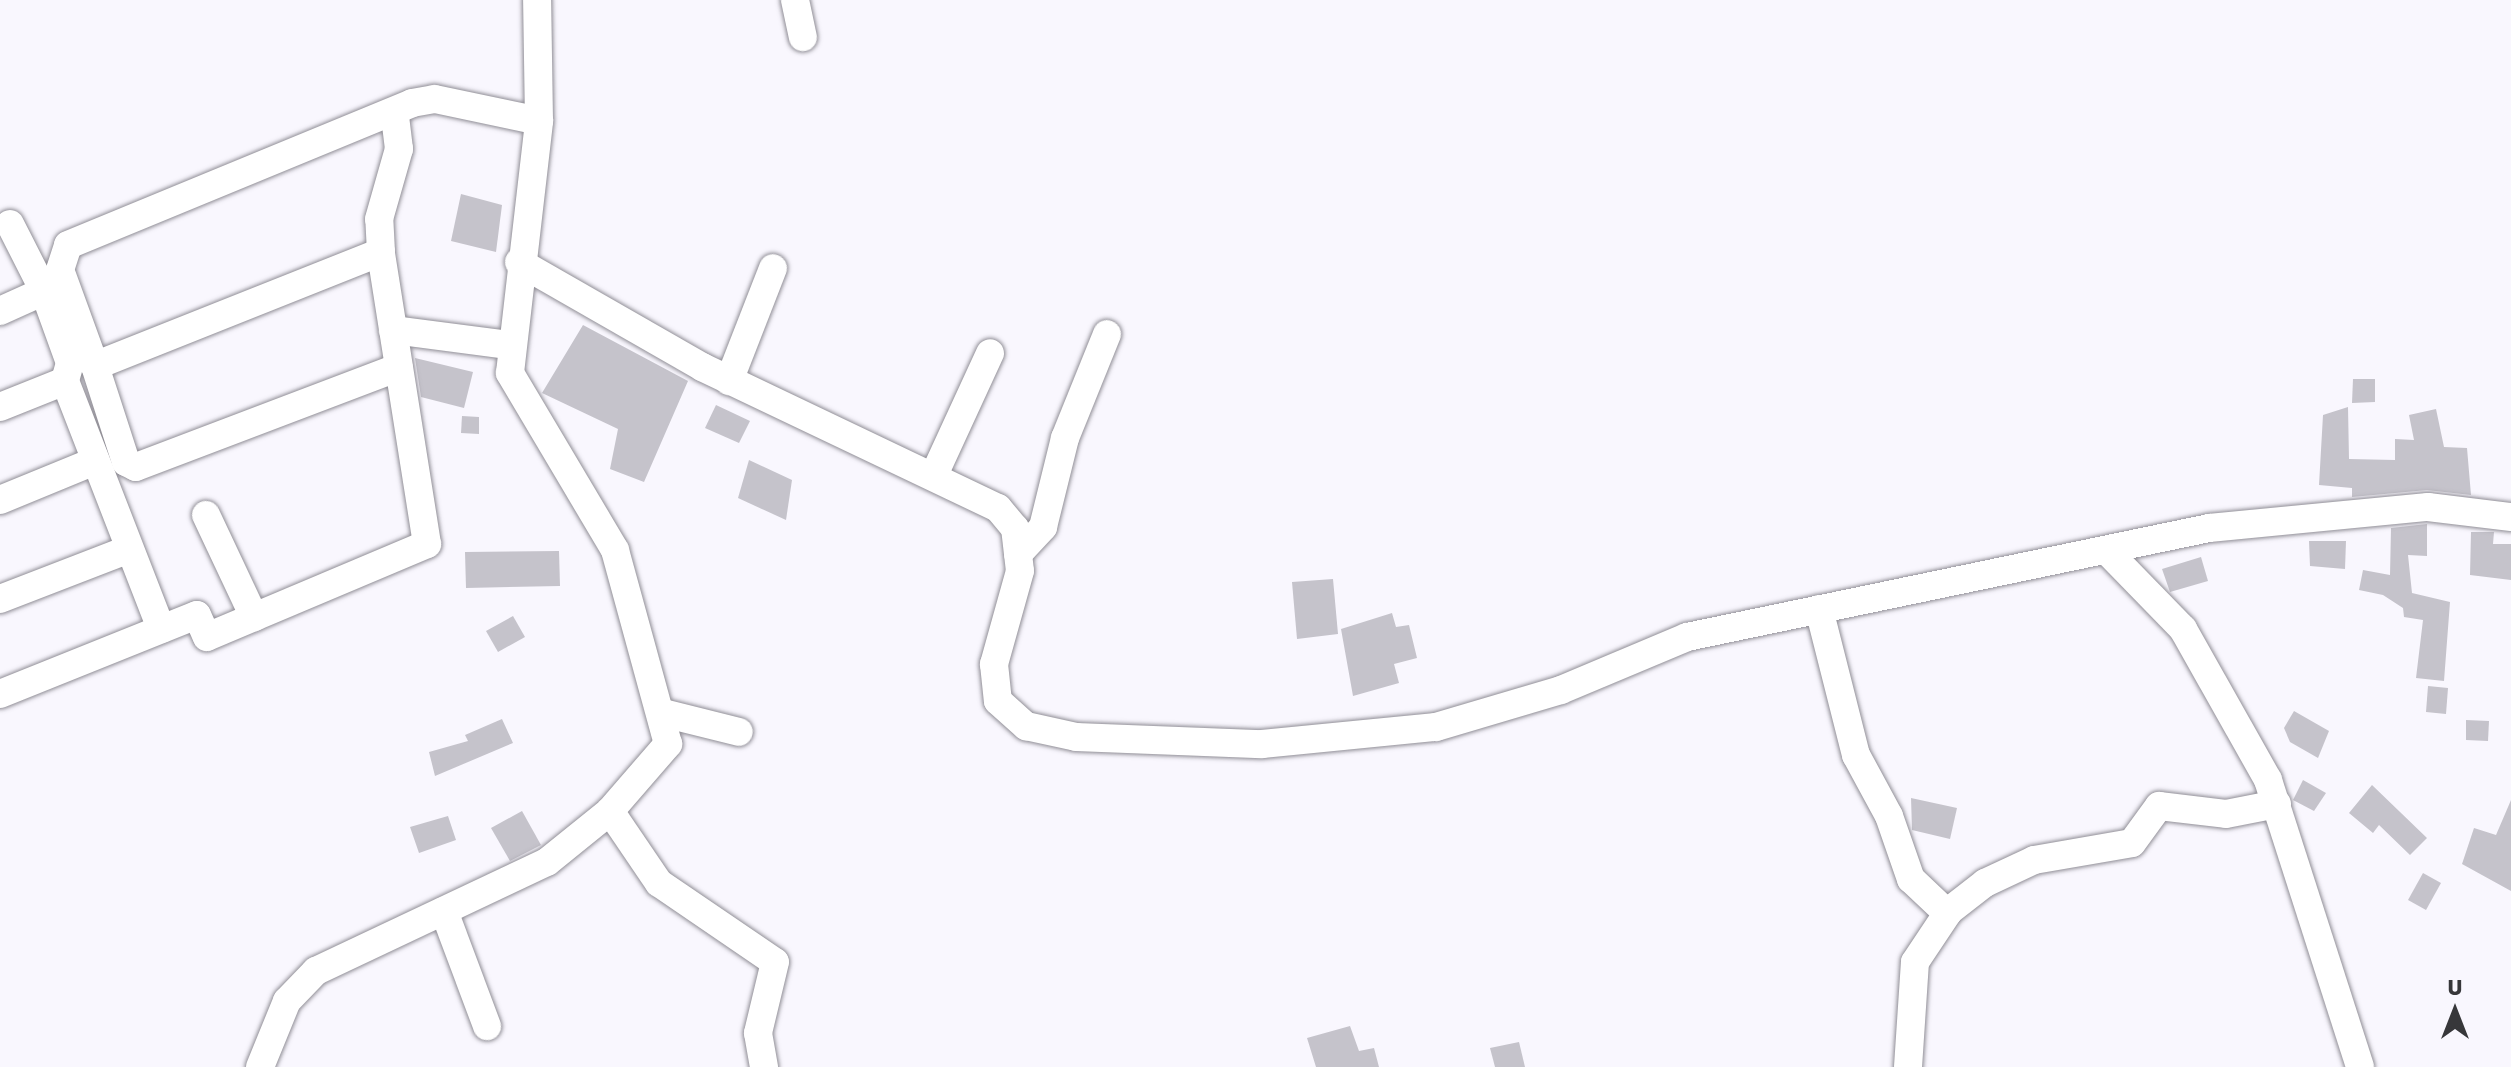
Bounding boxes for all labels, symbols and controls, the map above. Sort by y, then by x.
north arrow [2415,971,2495,1051]
text: U [2447,971,2463,1003]

